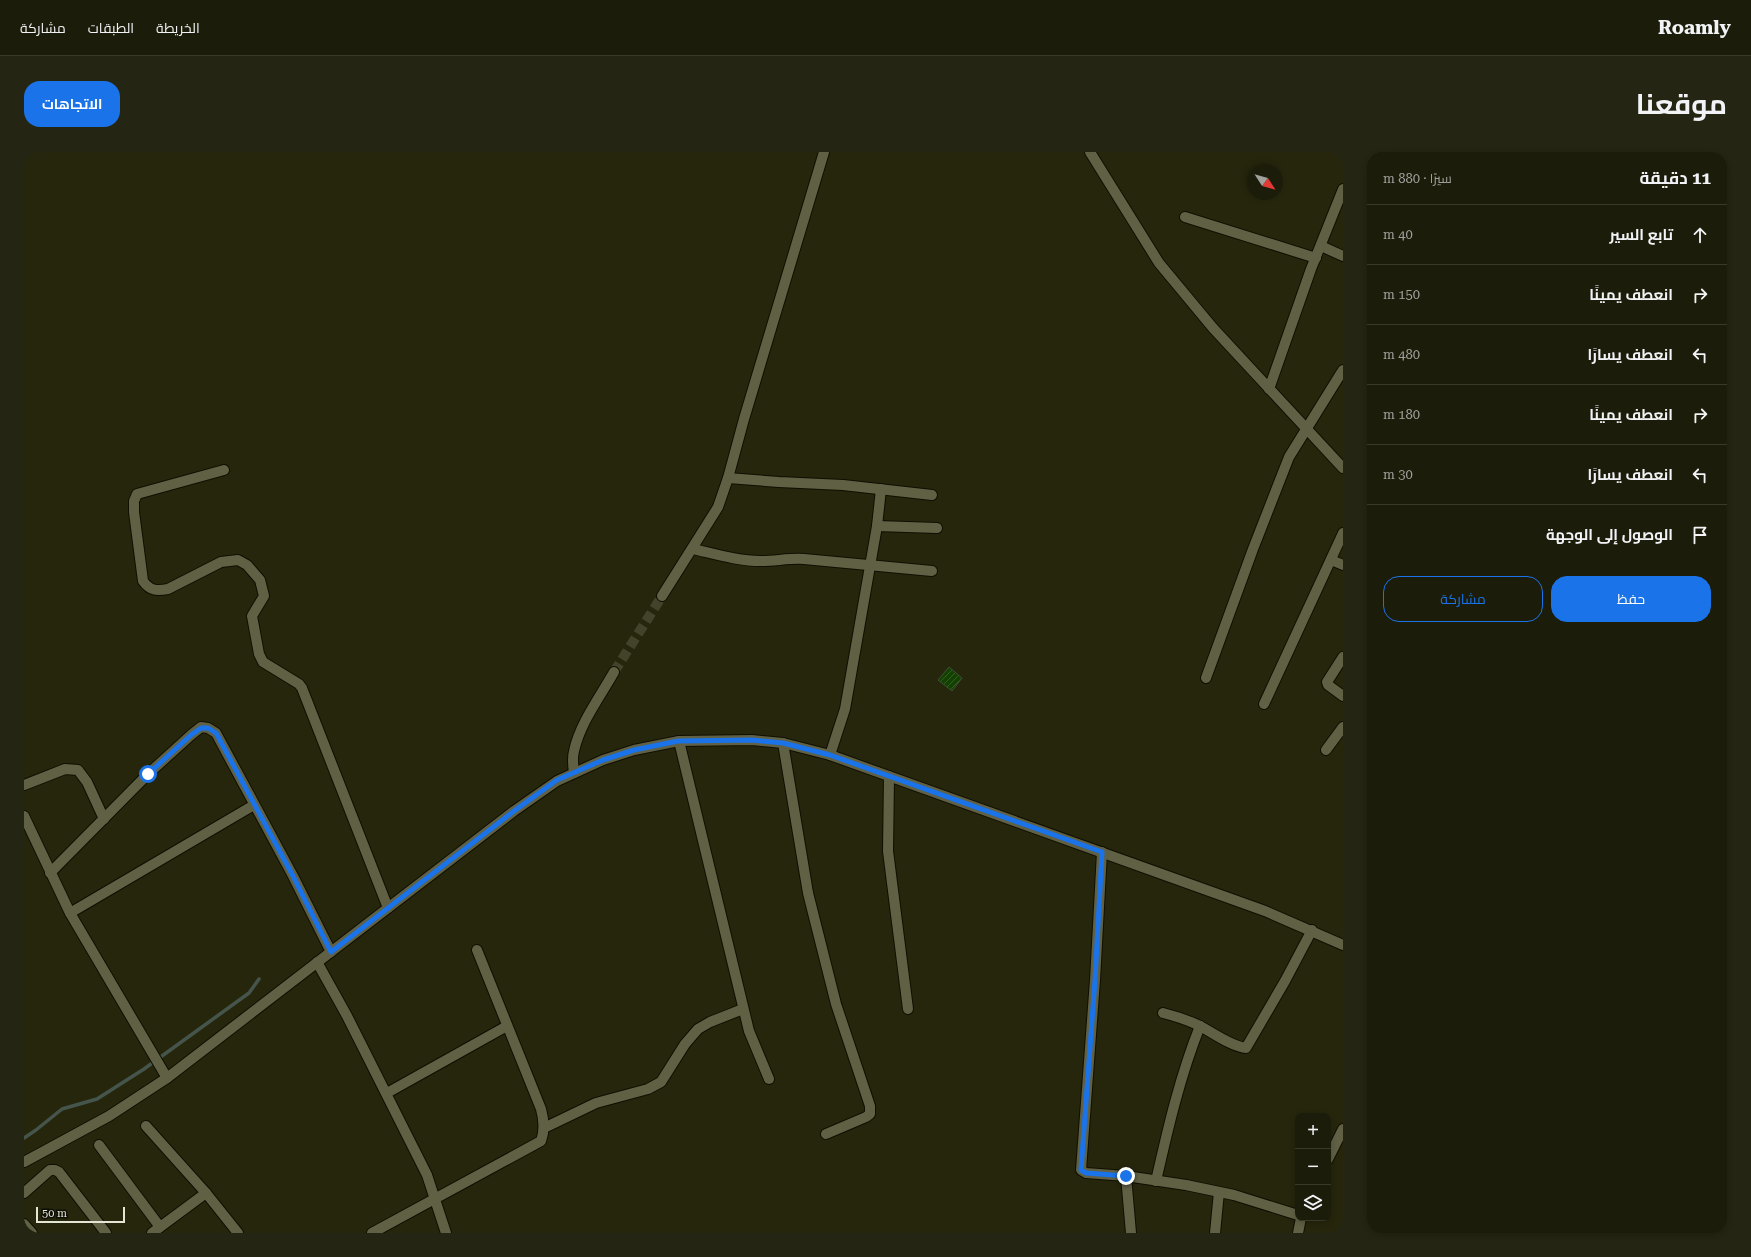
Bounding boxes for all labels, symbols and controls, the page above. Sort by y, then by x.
text: Roamly [1658,16,1731,39]
text: مشاركة [20,20,66,36]
text: الطبقات [88,20,134,36]
text: الخريطة [156,20,200,36]
button: الاتجاهات [24,81,120,127]
text: موقعنا [1636,88,1727,121]
north arrow [1247,164,1283,200]
text: 11 دقيقة [1640,168,1711,188]
text: سيرًا · 880 m [1383,171,1452,186]
icon: ahead [1689,224,1711,246]
text: تابع السير [1610,226,1673,244]
text: 40 m [1383,227,1413,242]
icon: right [1689,284,1711,306]
text: انعطف يمينًا [1589,286,1673,304]
text: 150 m [1383,287,1420,302]
icon: left [1689,344,1711,366]
text: انعطف يسارًا [1587,346,1673,364]
text: 480 m [1383,347,1420,362]
icon: right [1689,404,1711,426]
text: انعطف يمينًا [1589,406,1673,424]
text: 180 m [1383,407,1420,422]
icon: left [1689,464,1711,486]
text: انعطف يسارًا [1587,466,1673,484]
text: 30 m [1383,467,1413,482]
icon: arrive [1689,524,1711,546]
text: الوصول إلى الوجهة [1546,526,1673,544]
button: مشاركة [1383,576,1543,622]
button: حفظ [1551,576,1711,622]
route start [139,765,157,783]
map controls [1295,1113,1331,1221]
button: + [1295,1113,1331,1149]
button: − [1295,1149,1331,1185]
route end [1117,1167,1135,1185]
button: layers [1295,1185,1331,1221]
scale bar [36,1205,125,1224]
text: 50 m [42,1207,67,1220]

